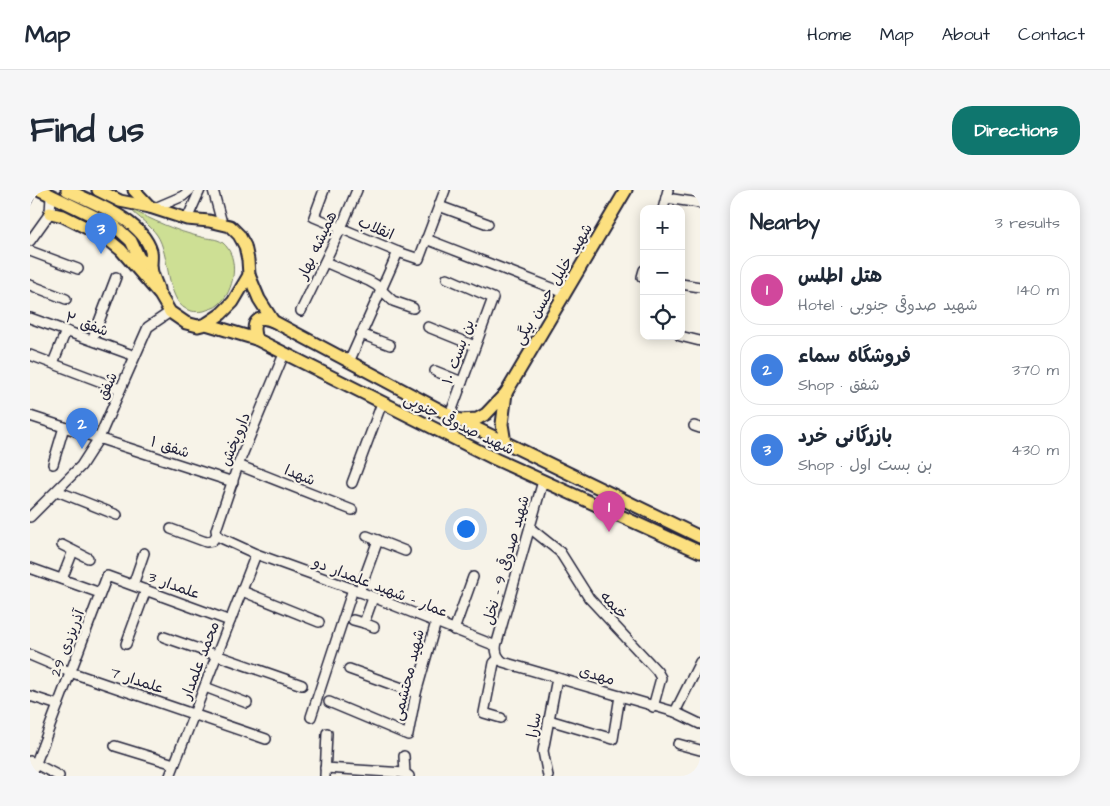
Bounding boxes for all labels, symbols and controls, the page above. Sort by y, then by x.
text: Map [25,18,70,52]
text: Home [807,22,852,47]
text: Map [880,22,914,47]
text: About [942,22,990,47]
text: Contact [1018,22,1085,47]
text: Find us [30,106,144,155]
button: Directions [952,106,1080,155]
map controls [640,205,685,340]
button: + [640,205,685,250]
street label: همیشه بهار [292,208,342,284]
text: Nearby [750,208,820,237]
street label: انقلاب [355,212,397,245]
text: 3 results [995,212,1060,234]
pin: 3 [85,213,117,254]
street label: شهید خلیل حسن بیگی [509,220,598,349]
button: − [640,250,685,295]
text: هتل اطلس [798,263,882,290]
text: 1 [766,279,768,301]
text: 140 m [1017,279,1059,301]
text: Hotel · شهید صدوقی جنوبی [798,294,978,316]
button: locate [640,295,685,340]
street label: شفق ۲ [62,307,111,342]
street label: بن بست ۱۰ [437,317,480,388]
text: فروشگاه سماء [798,343,911,370]
text: 2 [762,359,772,381]
text: 370 m [1012,359,1059,381]
street label: شفق [92,369,123,403]
text: Shop · شفق [798,374,880,396]
street label: شهید صدوقی جنوبی [400,388,518,460]
pin: 2 [66,408,98,449]
street label: داروپخش [215,409,256,469]
text: بازرگانی خرد [798,423,892,450]
street label: شفق ۱ [148,431,192,464]
text: 3 [763,439,771,461]
text: 430 m [1011,439,1059,461]
text: Shop · بن بست اول [798,454,932,476]
street label: شهدا [281,460,318,491]
pin: 1 [593,491,625,532]
street label: شهید صدوقی 9 - نخل [477,493,535,627]
your location [453,516,479,542]
street label: عمار - شهید علمدار دو [309,552,452,623]
street label: علمدار 3 [145,567,202,604]
street label: خیمه [595,586,632,624]
street label: آذریزدی 29 [45,606,90,680]
street label: محمد علمدار [176,618,225,703]
street label: شهید محتشمی [387,627,430,723]
street label: مهدی [576,660,617,691]
street label: علمدار 7 [108,662,166,699]
street label: سارا [522,711,547,739]

